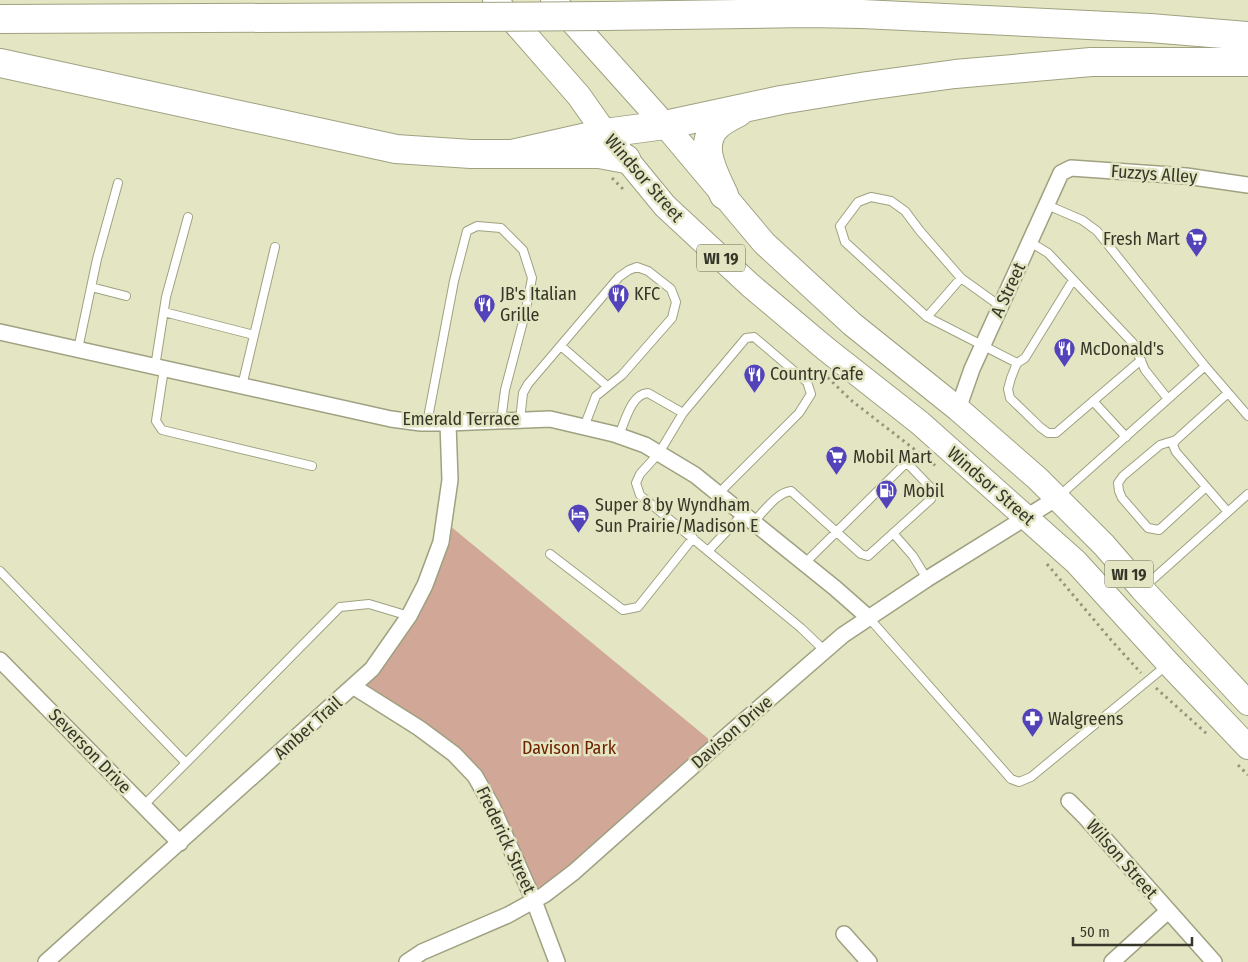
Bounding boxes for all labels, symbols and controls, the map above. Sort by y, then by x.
street label: Windsor Street [600,130,688,226]
street label: Fuzzys Alley [1110,160,1198,188]
supermarket icon: Fresh Mart [1184,227,1208,258]
place label: Fresh Mart [1103,228,1180,250]
road number: WI 19 [697,244,745,272]
street label: A Street [986,259,1030,321]
restaurant icon: KFC [606,282,630,313]
place label: JB's Italian Grille [500,283,577,326]
place label: KFC [634,283,660,305]
restaurant icon: JB's Italian Grille [472,292,496,323]
restaurant icon: McDonald's [1052,337,1076,368]
place label: McDonald's [1080,338,1164,360]
restaurant icon: Country Cafe [742,362,766,393]
place label: Country Cafe [770,363,864,385]
street label: Emerald Terrace [402,408,520,430]
street label: Windsor Street [943,442,1039,530]
supermarket icon: Mobil Mart [825,445,849,476]
place label: Mobil Mart [853,446,932,468]
fuel station icon: Mobil [875,479,899,510]
place label: Mobil [903,480,944,502]
place label: Super 8 by Wyndham Sun Prairie/Madison E [595,494,758,537]
hotel icon: Super 8 by Wyndham Sun Prairie/Madison E [567,503,591,534]
road number: WI 19 [1105,560,1153,588]
street label: Davison Drive [687,691,777,773]
street label: Amber Trail [269,692,347,764]
street label: Severson Drive [44,704,136,798]
pharmacy icon: Walgreens [1020,707,1044,738]
place label: Walgreens [1048,708,1124,730]
park label: Davison Park [522,737,617,759]
street label: Frederick Street [472,783,540,897]
street label: Wilson Street [1082,815,1162,903]
scale bar [1073,914,1192,946]
text: 50 m [1080,923,1110,941]

